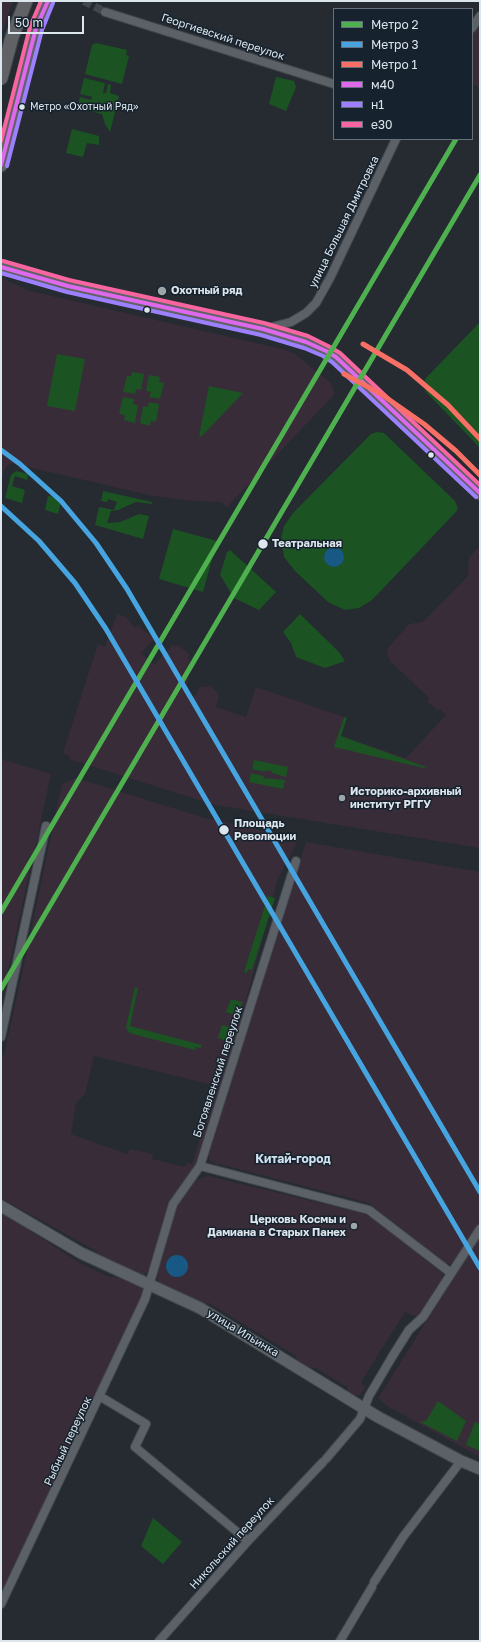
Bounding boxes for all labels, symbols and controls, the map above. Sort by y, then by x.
scale bar [10,8,86,34]
legend [333,8,473,140]
street label: Георгиевский переулок [160,11,286,63]
text: 50 m [15,15,43,30]
text: Метро 2 [371,17,419,32]
text: Метро 3 [371,37,419,52]
text: Метро 1 [371,57,417,72]
text: м40 [371,77,394,92]
text: н1 [371,97,384,112]
place label: Метро «Охотный Ряд» [30,101,139,113]
marker: Метро «Охотный Ряд» [17,102,27,112]
text: е30 [371,117,392,132]
street label: улица Большая Дмитровка [306,154,382,290]
place label: Охотный ряд [171,284,242,298]
marker: Охотный ряд [156,285,168,297]
unlabelled marker [142,305,152,315]
unlabelled marker [426,450,436,460]
marker: Театральная [256,537,270,551]
place label: Театральная [272,537,342,551]
place label: Историко-архивный институт РГГУ [350,785,461,811]
marker: Историко-архивный институт РГГУ [337,793,347,803]
place label: Площадь Революции [234,817,296,843]
marker: Площадь Революции [217,823,231,837]
street label: Богоявленский переулок [191,1005,245,1139]
district label: Китай-город [255,1152,331,1166]
place label: Церковь Космы и Дамиана в Старых Панех [208,1213,346,1239]
marker: Церковь Космы и Дамиана в Старых Панех [349,1221,359,1231]
street label: улица Ильинка [205,1306,281,1360]
street label: Рыбный переулок [41,1394,95,1488]
street label: Никольский переулок [187,1494,277,1592]

